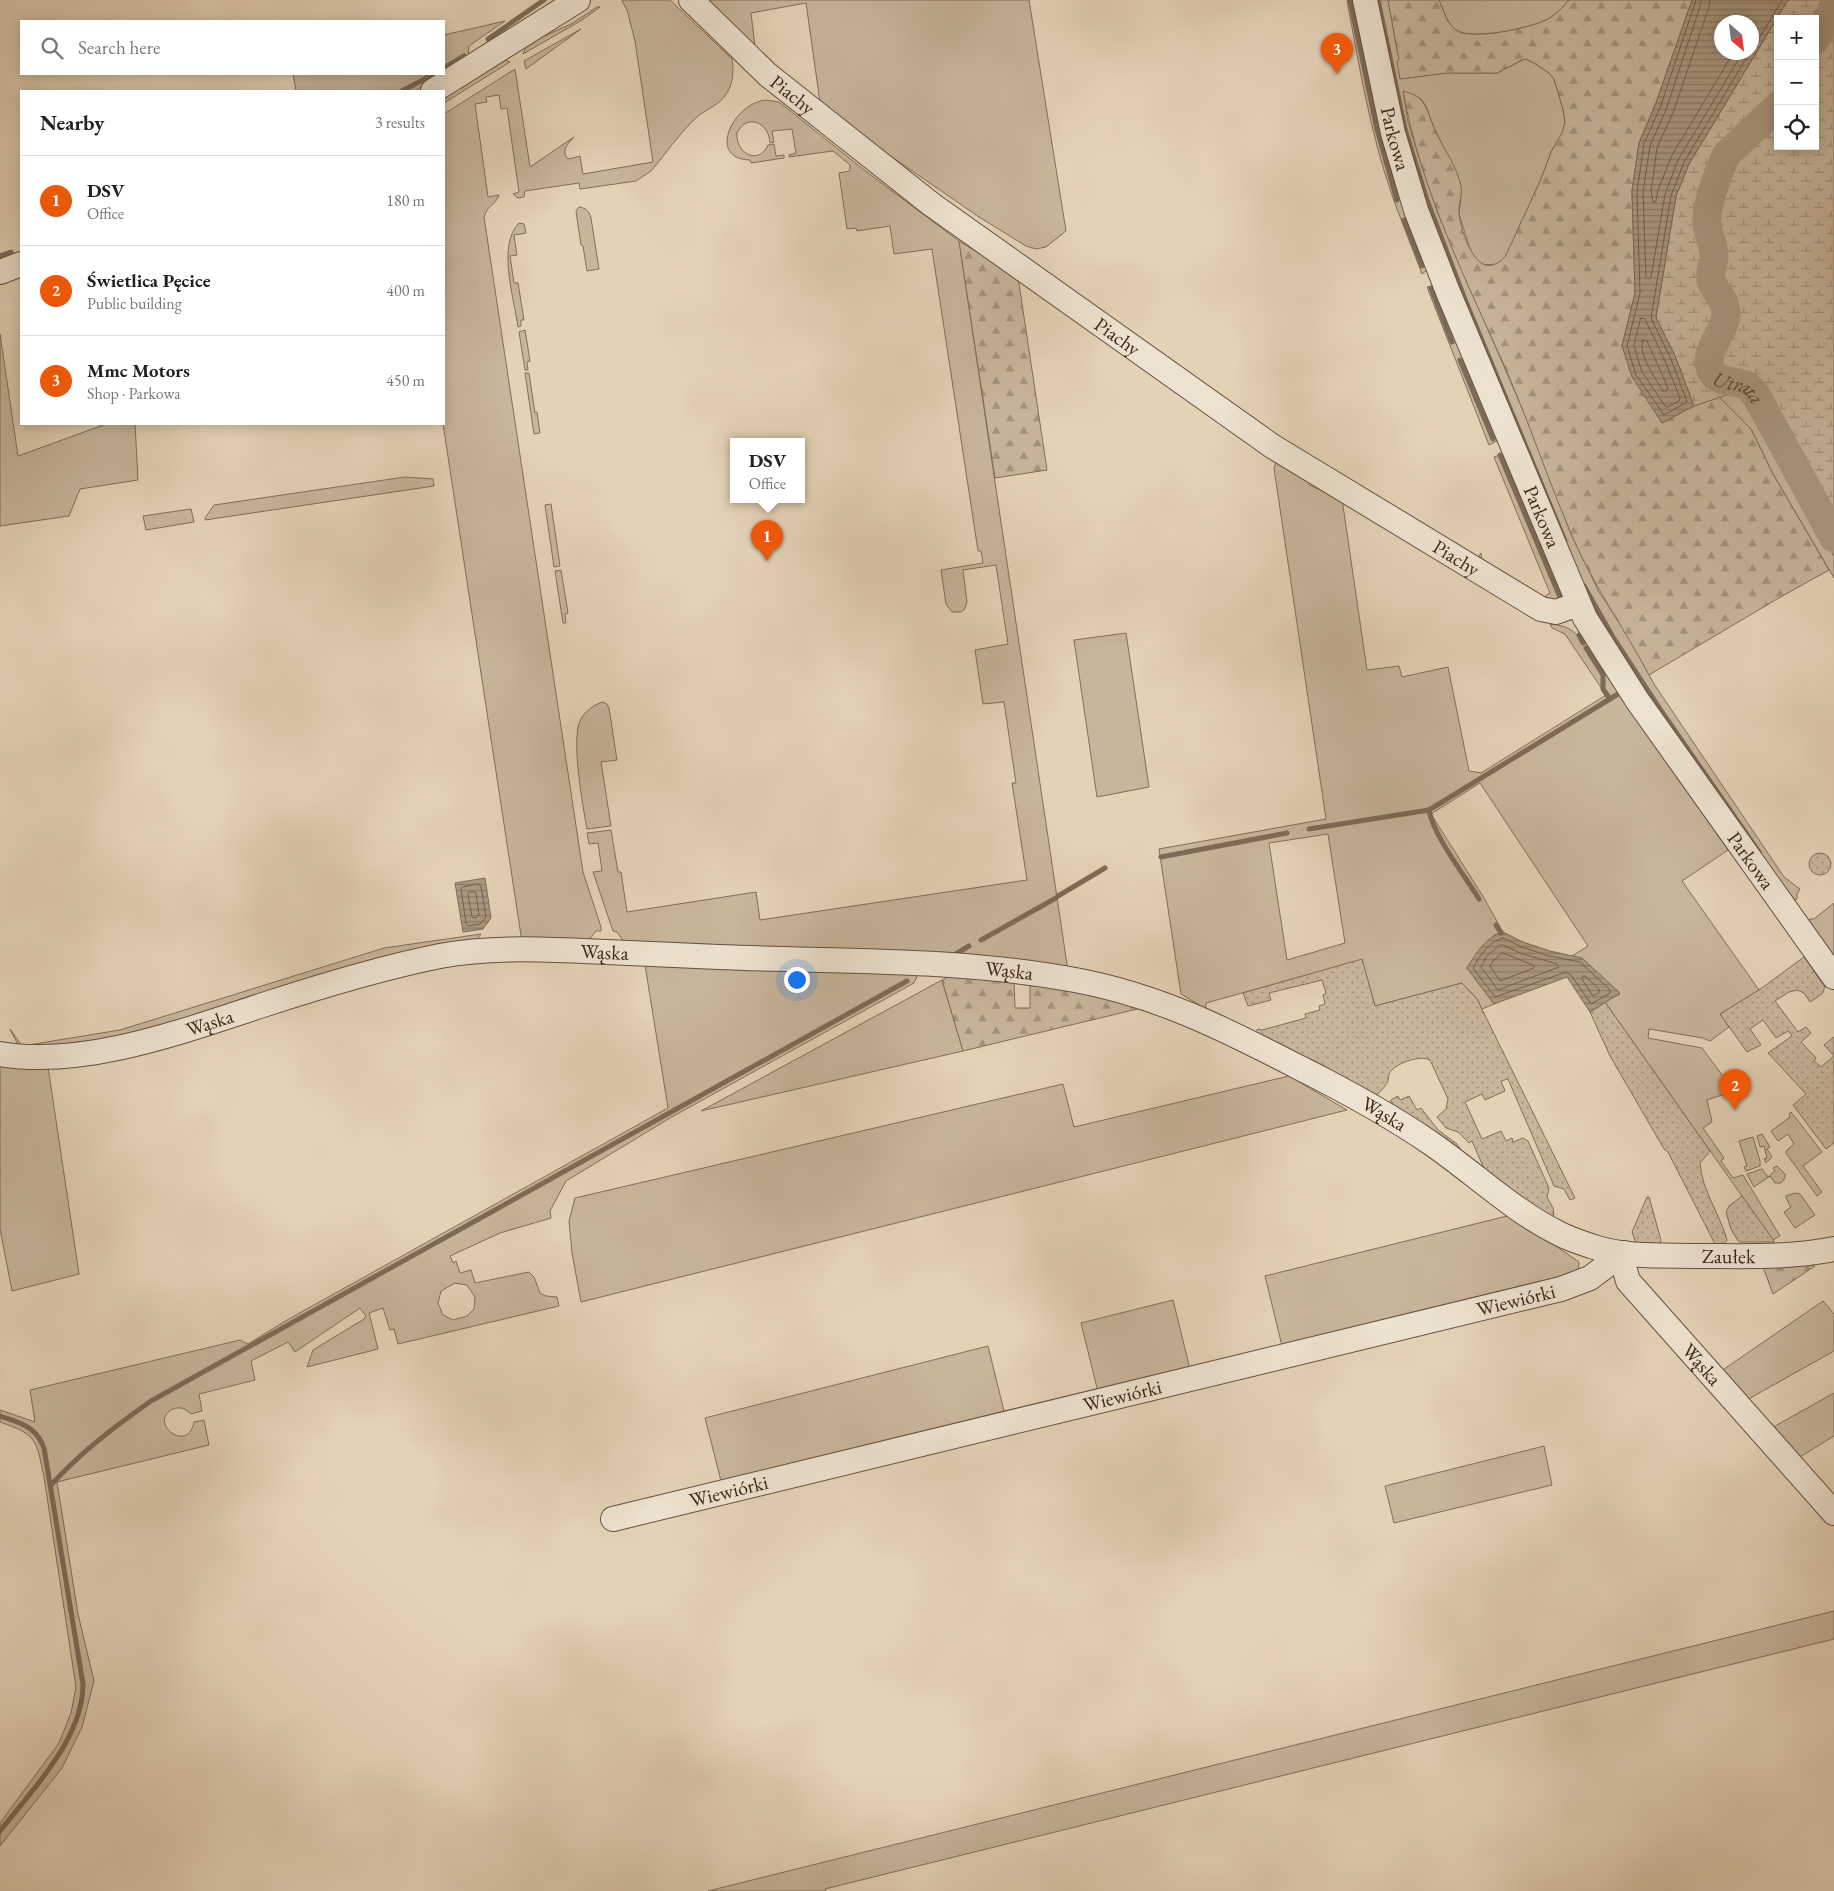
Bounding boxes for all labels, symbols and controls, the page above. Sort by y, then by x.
north arrow [1714,15,1759,60]
map controls [1774,15,1819,150]
button: + [1774,15,1819,60]
search box [20,20,445,75]
pin: 3 [1321,33,1353,74]
icon: search [38,34,66,62]
text: Search here [78,35,160,60]
button: − [1774,60,1819,105]
street label: Piachy [765,69,821,121]
street label: Parkowa [1375,104,1417,174]
button: locate [1774,105,1819,150]
text: Nearby [40,109,104,136]
text: 3 results [375,112,425,133]
text: DSV [87,178,124,203]
text: 1 [52,190,60,211]
text: 180 m [386,190,425,211]
text: Office [87,203,124,224]
text: Świetlica Pęcice [87,268,211,293]
text: 2 [52,280,60,301]
text: 400 m [386,280,425,301]
text: Public building [87,293,182,314]
street label: Piachy [1089,311,1146,362]
text: Mmc Motors [87,358,190,383]
water label: Utrata [1709,364,1771,408]
text: 3 [52,370,60,391]
text: 450 m [386,370,425,391]
text: Shop · Parkowa [87,383,181,404]
popup [730,438,805,503]
text: DSV [749,448,786,473]
text: Office [749,473,786,494]
street label: Parkowa [1518,482,1567,552]
pin: 1 [751,520,783,561]
street label: Piachy [1428,534,1485,582]
street label: Parkowa [1722,826,1781,895]
street label: Wąska [580,938,629,966]
street label: Wąska [984,955,1035,986]
your location [784,967,810,993]
street label: Wąska [183,1003,237,1042]
pin: 2 [1719,1069,1751,1110]
street label: Wąska [1357,1090,1412,1137]
street label: Zaułek [1702,1243,1756,1269]
street label: Wiewiórki [1474,1278,1558,1322]
street label: Wąska [1676,1338,1728,1391]
street label: Wiewiórki [1080,1373,1164,1418]
street label: Wiewiórki [687,1469,771,1513]

